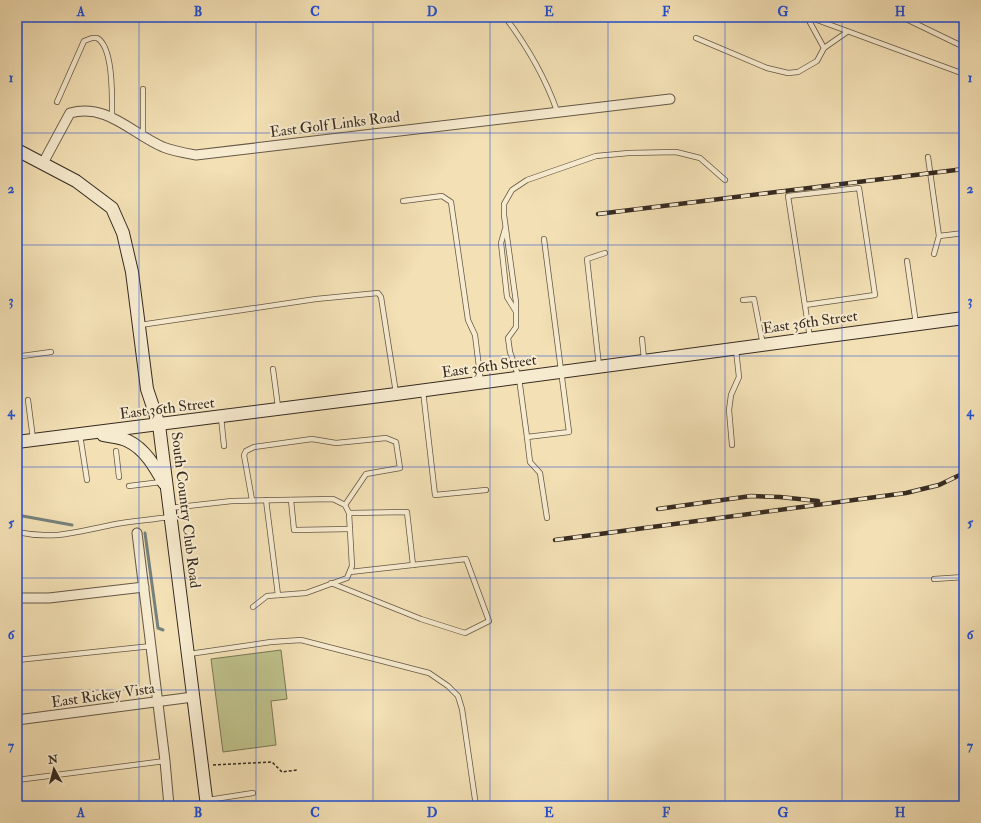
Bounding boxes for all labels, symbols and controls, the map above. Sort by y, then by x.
text: A [76,4,86,20]
text: B [194,4,202,20]
text: C [310,4,320,20]
text: D [427,4,438,20]
text: E [544,4,554,20]
text: F [662,4,671,20]
text: G [778,4,789,20]
text: H [895,4,906,20]
text: 1 [9,70,14,86]
text: 1 [968,70,973,86]
street label: East Golf Links Road [269,107,402,142]
text: 2 [8,181,15,197]
text: 2 [967,181,974,197]
text: 3 [9,293,14,309]
text: 3 [968,293,973,309]
street label: East 36th Street [761,306,859,339]
street label: East 36th Street [440,350,538,383]
street label: East 36th Street [119,393,216,424]
text: 4 [6,404,15,420]
text: 4 [965,404,974,420]
street label: South Country Club Road [166,431,205,590]
text: 5 [8,515,14,531]
text: 5 [967,515,973,531]
text: 6 [8,627,16,643]
text: 6 [967,627,975,643]
street label: East Rickey Vista [50,679,157,712]
text: 7 [8,738,15,754]
text: 7 [967,738,974,754]
north arrow [34,749,74,789]
text: N [46,752,60,767]
text: A [76,805,86,821]
text: B [194,805,202,821]
text: C [310,805,320,821]
text: D [427,805,438,821]
text: E [544,805,554,821]
text: F [662,805,671,821]
text: G [778,805,789,821]
text: H [895,805,906,821]

